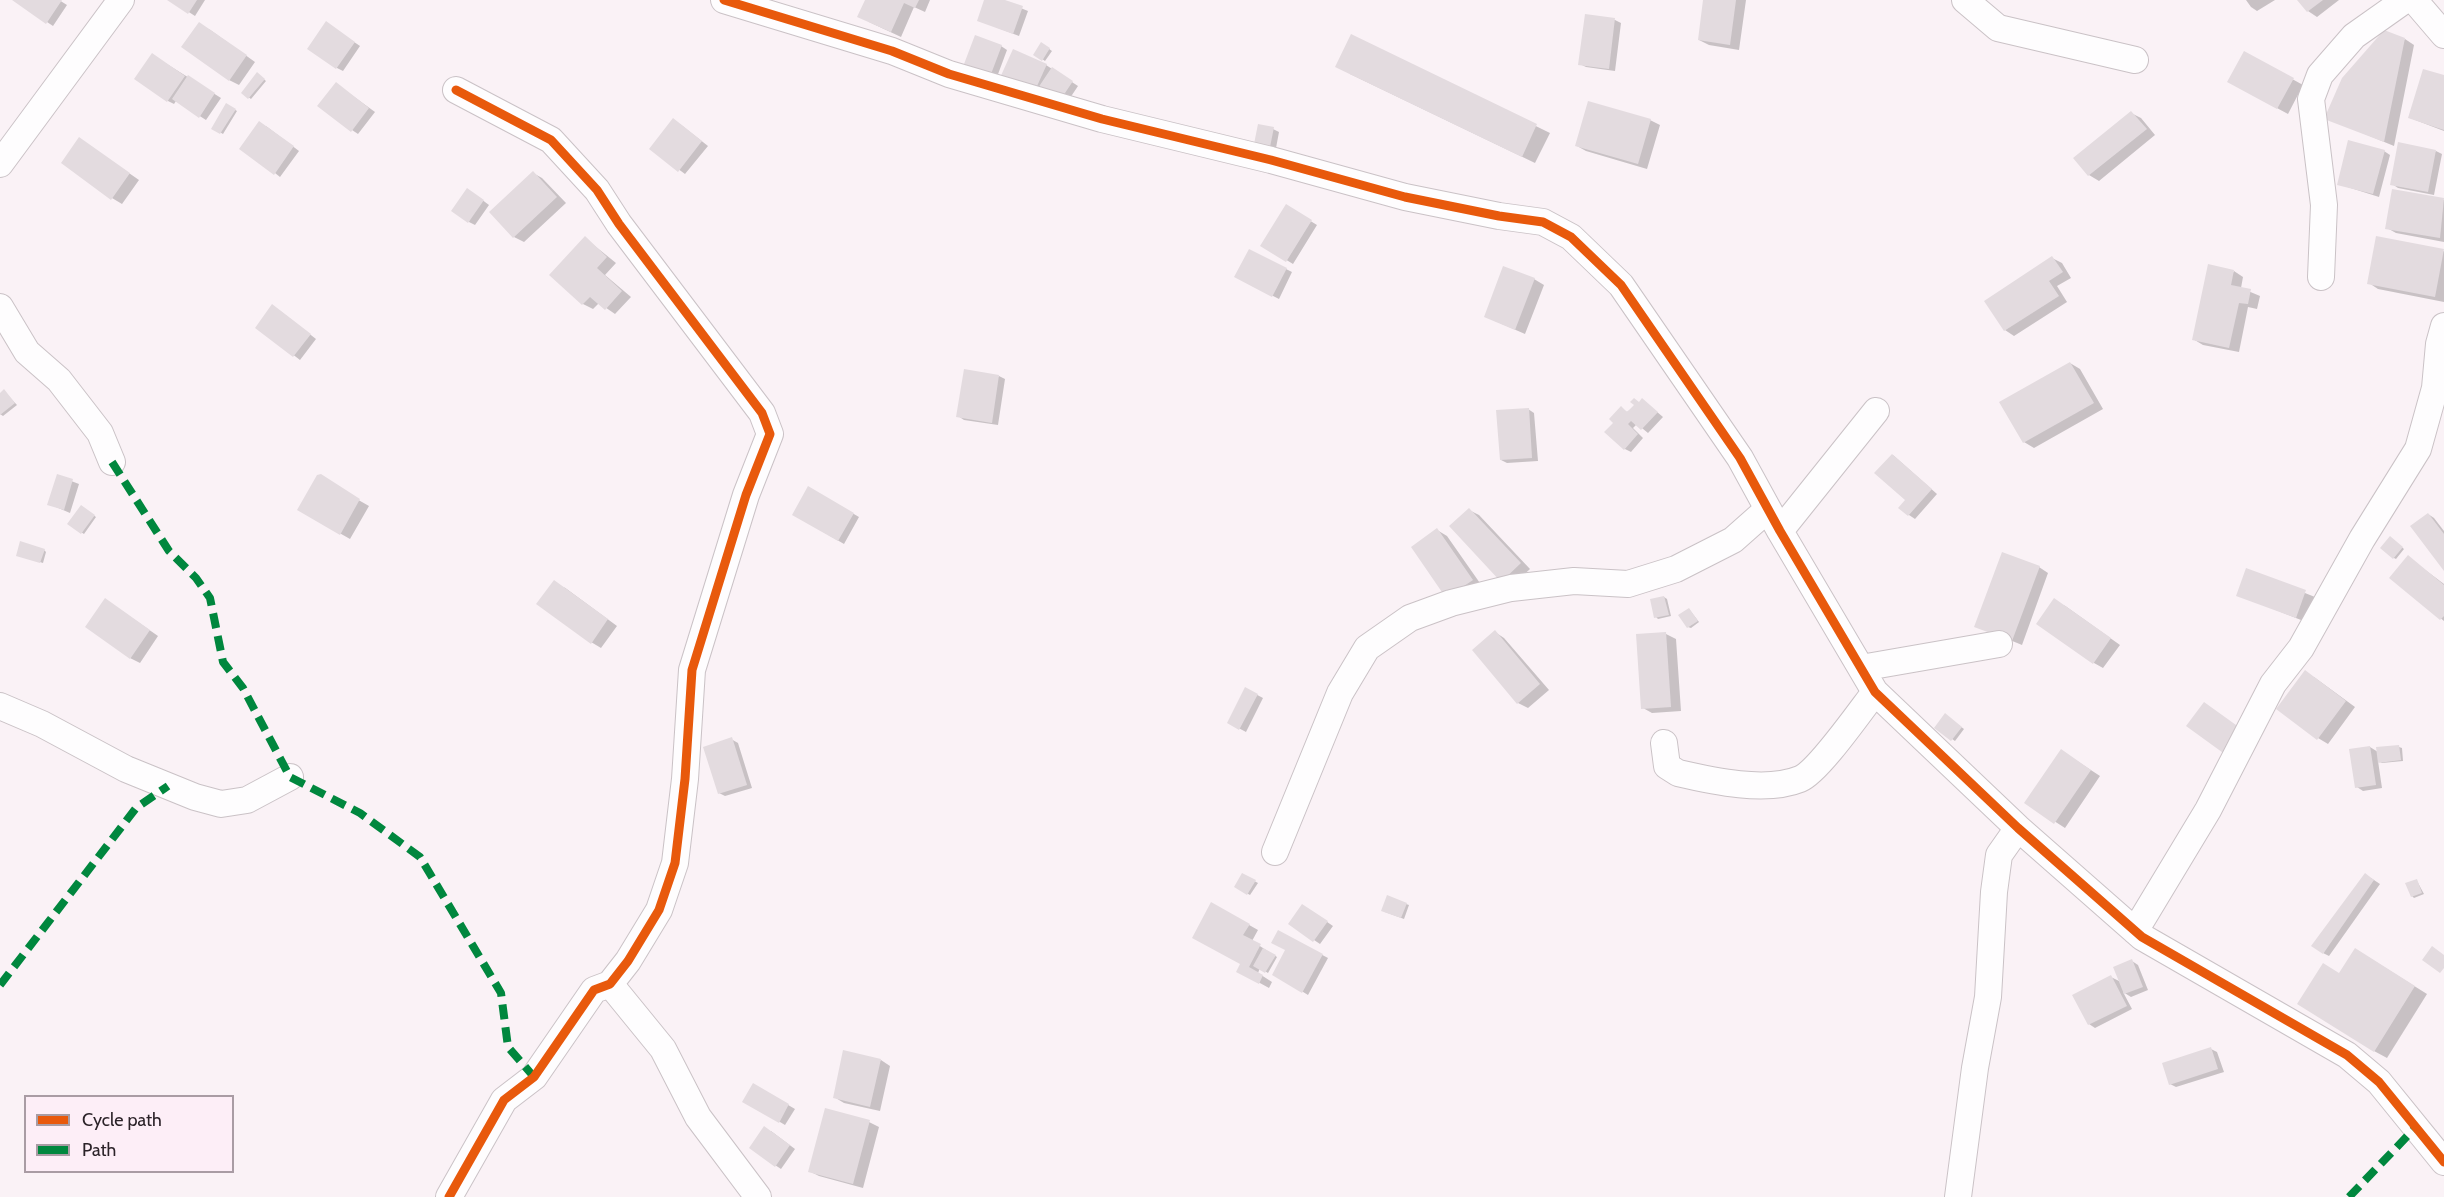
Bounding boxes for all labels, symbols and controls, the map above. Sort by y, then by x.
legend [24,1095,234,1173]
text: Cycle path [82,1109,162,1131]
text: Path [82,1139,116,1161]

